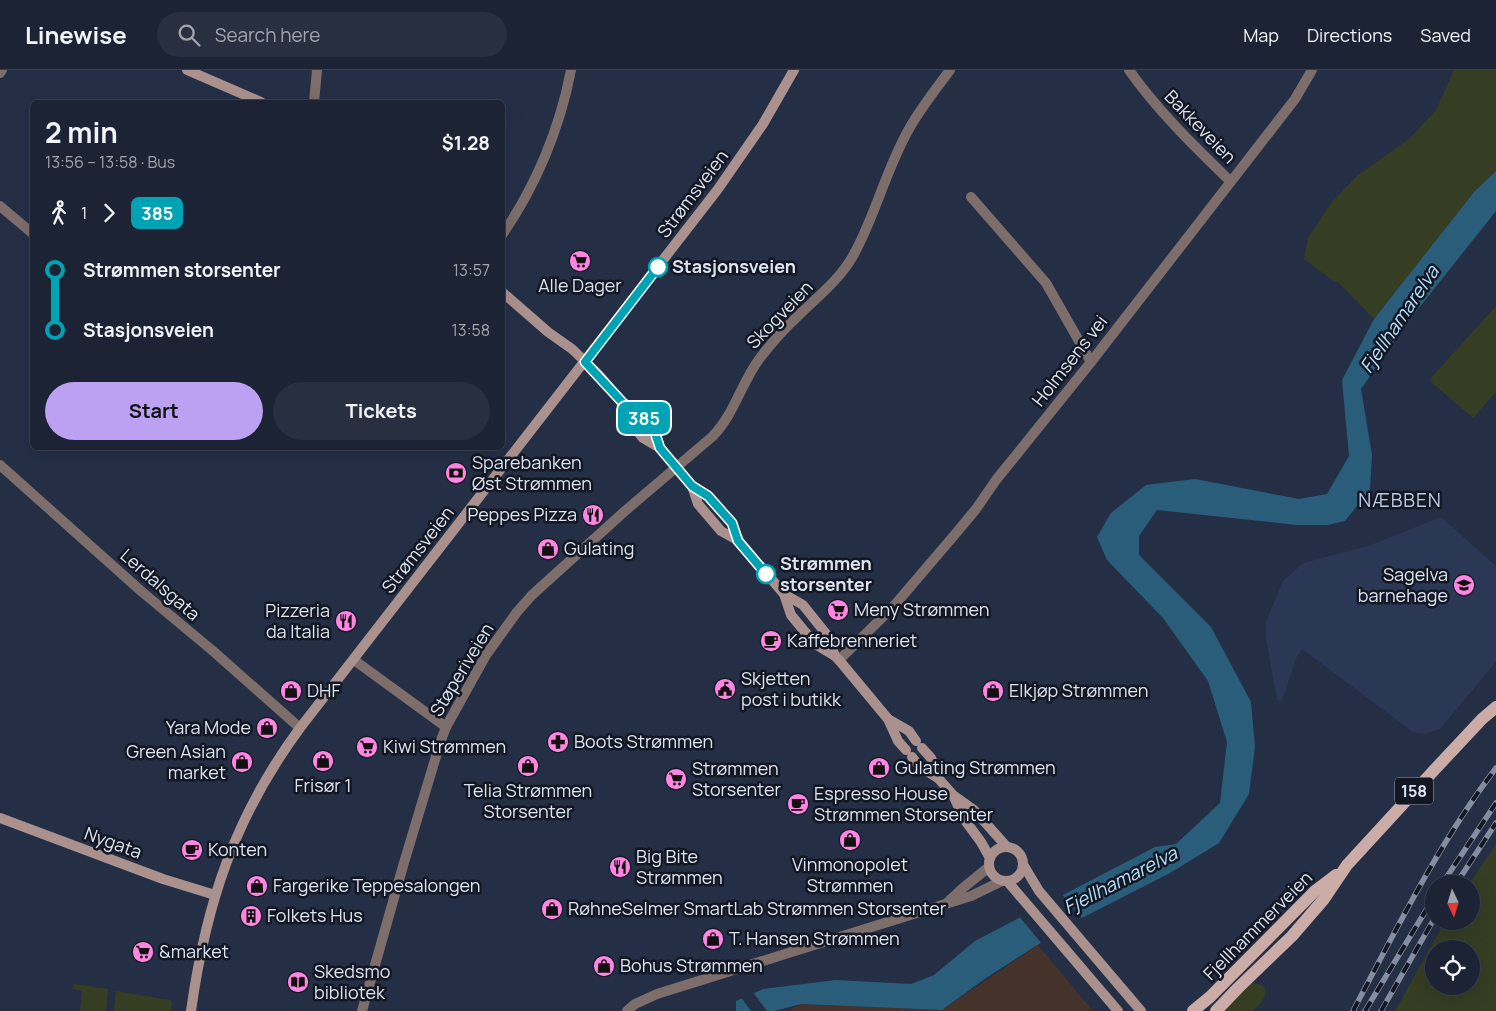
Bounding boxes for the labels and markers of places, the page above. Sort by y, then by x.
supermarket icon: Alle Dager [568,249,592,273]
place label: Stasjonsveien [672,254,796,278]
marker: Stasjonsveien [648,257,668,277]
place label: Alle Dager [538,273,622,297]
place label: Sparebanken Øst Strømmen [472,450,592,495]
bank icon: Sparebanken Øst Strømmen [444,461,468,485]
place label: Peppes Pizza [467,502,577,526]
restaurant icon: Peppes Pizza [581,503,605,527]
place label: Gulating [564,536,634,560]
shop icon: Gulating [536,537,560,561]
place label: Strømmen storsenter [780,551,872,596]
place label: Sagelva barnehage [1358,562,1448,607]
marker: Strømmen storsenter [756,564,776,584]
school or university icon: Sagelva barnehage [1452,573,1476,597]
place label: Meny Strømmen [854,597,989,621]
place label: Pizzeria da Italia [265,598,330,643]
supermarket icon: Meny Strømmen [826,598,850,622]
restaurant icon: Pizzeria da Italia [334,609,358,633]
place label: Kaffebrenneriet [787,628,917,652]
cafe icon: Kaffebrenneriet [759,629,783,653]
place label: Skjetten post i butikk [741,666,842,711]
public building icon: Skjetten post i butikk [713,677,737,701]
place label: DHF [307,678,340,702]
place label: Elkjøp Strømmen [1009,678,1148,702]
shop icon: DHF [279,679,303,703]
shop icon: Elkjøp Strømmen [981,679,1005,703]
place label: Yara Mode [166,715,251,739]
shop icon: Yara Mode [255,716,279,740]
place label: Boots Strømmen [574,729,713,753]
pharmacy icon: Boots Strømmen [546,730,570,754]
place label: Kiwi Strømmen [383,734,506,758]
supermarket icon: Kiwi Strømmen [355,735,379,759]
place label: Green Asian market [126,739,226,784]
shop icon: Frisør 1 [311,749,335,773]
shop icon: Green Asian market [230,750,254,774]
shop icon: Telia Strømmen Storsenter [516,754,540,778]
place label: Gulating Strømmen [895,755,1056,779]
place label: Strømmen Storsenter [692,756,781,801]
shop icon: Gulating Strømmen [867,756,891,780]
supermarket icon: Strømmen Storsenter [664,767,688,791]
place label: Frisør 1 [295,773,351,797]
place label: Telia Strømmen Storsenter [464,778,592,823]
place label: Espresso House Strømmen Storsenter [814,781,994,826]
cafe icon: Espresso House Strømmen Storsenter [786,792,810,816]
shop icon: Vinmonopolet Strømmen [838,828,862,852]
place label: Konten [208,837,267,861]
cafe icon: Konten [180,838,204,862]
place label: Big Bite Strømmen [636,844,723,889]
place label: Vinmonopolet Strømmen [792,852,908,897]
restaurant icon: Big Bite Strømmen [608,855,632,879]
place label: Fargerike Teppesalongen [273,873,481,897]
shop icon: Fargerike Teppesalongen [245,874,269,898]
place label: RøhneSelmer SmartLab Strømmen Storsenter [568,896,947,920]
shop icon: RøhneSelmer SmartLab Strømmen Storsenter [540,897,564,921]
place label: Folkets Hus [267,903,363,927]
building icon: Folkets Hus [239,904,263,928]
place label: T. Hansen Strømmen [729,926,900,950]
shop icon: T. Hansen Strømmen [701,927,725,951]
place label: &market [159,939,229,963]
supermarket icon: &market [131,940,155,964]
place label: Bohus Strømmen [620,953,763,977]
shop icon: Bohus Strømmen [592,954,616,978]
place label: Skedsmo bibliotek [314,959,390,1004]
library icon: Skedsmo bibliotek [286,970,310,994]

